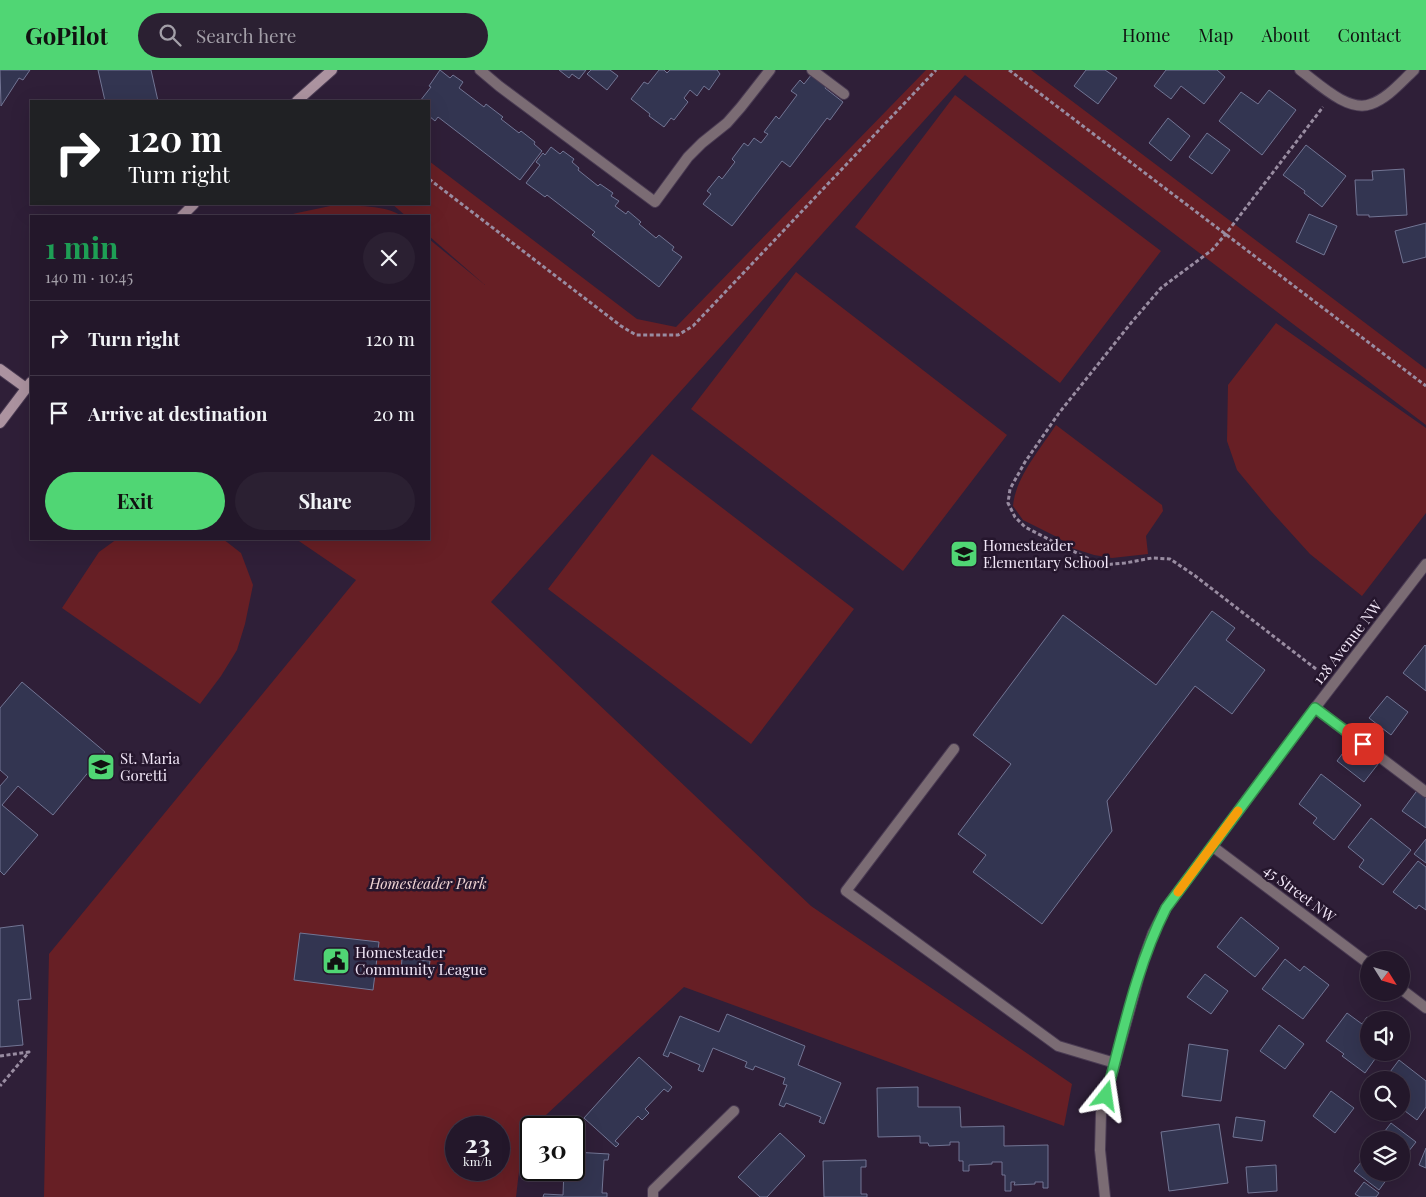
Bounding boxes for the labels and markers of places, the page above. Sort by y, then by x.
place label: Homesteader Elementary School [983,535,1109,572]
school or university icon: Homesteader Elementary School [949,539,979,569]
pin [1342,723,1384,765]
place label: St. Maria Goretti [120,748,180,785]
school or university icon: St. Maria Goretti [86,752,116,782]
place label: Homesteader Community League [355,942,487,979]
public building icon: Homesteader Community League [321,946,351,976]

